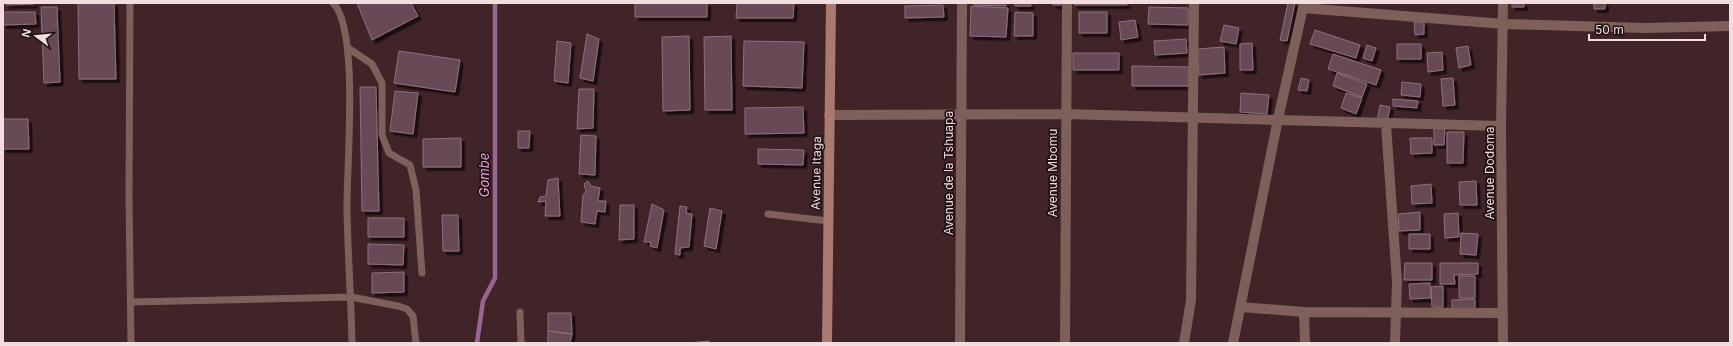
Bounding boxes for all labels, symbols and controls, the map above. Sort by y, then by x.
north arrow [16,16,56,56]
scale bar [1589,16,1705,42]
text: 50 m [1595,22,1624,37]
text: N [19,27,34,39]
street label: Avenue de la Tshuapa [941,111,956,235]
street label: Avenue Dodoma [1482,126,1497,220]
street label: Avenue Mbomu [1045,129,1060,217]
street label: Avenue Itaga [808,136,824,210]
water label: Gombe [476,153,492,197]

